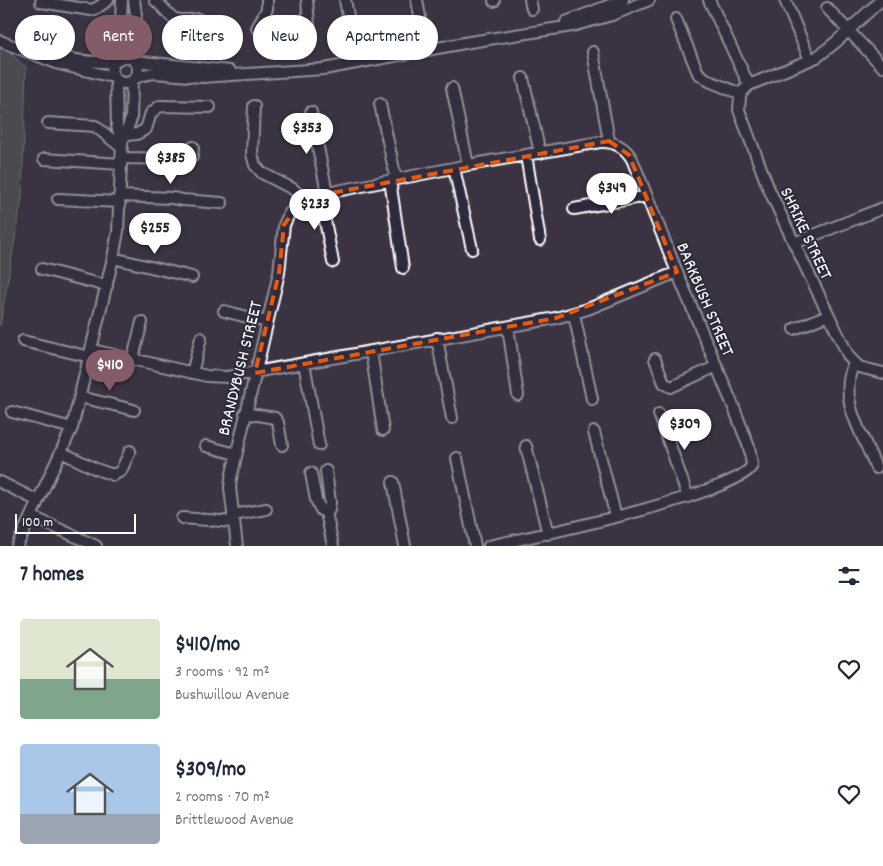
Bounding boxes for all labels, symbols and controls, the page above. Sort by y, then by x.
chip: Buy [15,15,75,60]
chip: Rent [85,15,152,60]
chip: Filters [162,15,243,60]
chip: New [253,15,317,60]
chip: Apartment [327,15,438,60]
pin: $353 [277,112,337,155]
text: $353 [292,117,322,140]
pin: $385 [141,142,201,185]
text: $385 [156,147,186,170]
pin: $349 [582,172,642,215]
text: $349 [597,177,627,200]
street label: SHRIKE STREET [772,184,837,284]
pin: $233 [285,188,345,231]
text: $233 [300,193,330,216]
pin: $255 [125,212,185,255]
text: $255 [140,217,170,240]
street label: BARKBUSH STREET [668,239,739,361]
street label: BRANDYBUSH STREET [213,299,270,438]
pin: $410 [80,350,140,392]
text: $410 [97,354,123,377]
pin: $309 [655,408,715,451]
text: $309 [669,413,701,436]
scale bar [15,511,136,534]
text: 100 m [22,513,53,533]
text: 7 homes [20,561,84,591]
icon: filters [835,562,863,590]
text: $410/mo [175,631,240,661]
icon: home [60,639,120,699]
icon: heart [835,655,863,683]
text: 3 rooms · 92 m² [175,661,269,684]
text: Bushwillow Avenue [175,684,289,707]
text: $309/mo [175,756,246,786]
icon: home [60,764,120,824]
icon: heart [835,780,863,808]
text: 2 rooms · 70 m² [175,786,270,809]
text: Brittlewood Avenue [175,809,294,832]

